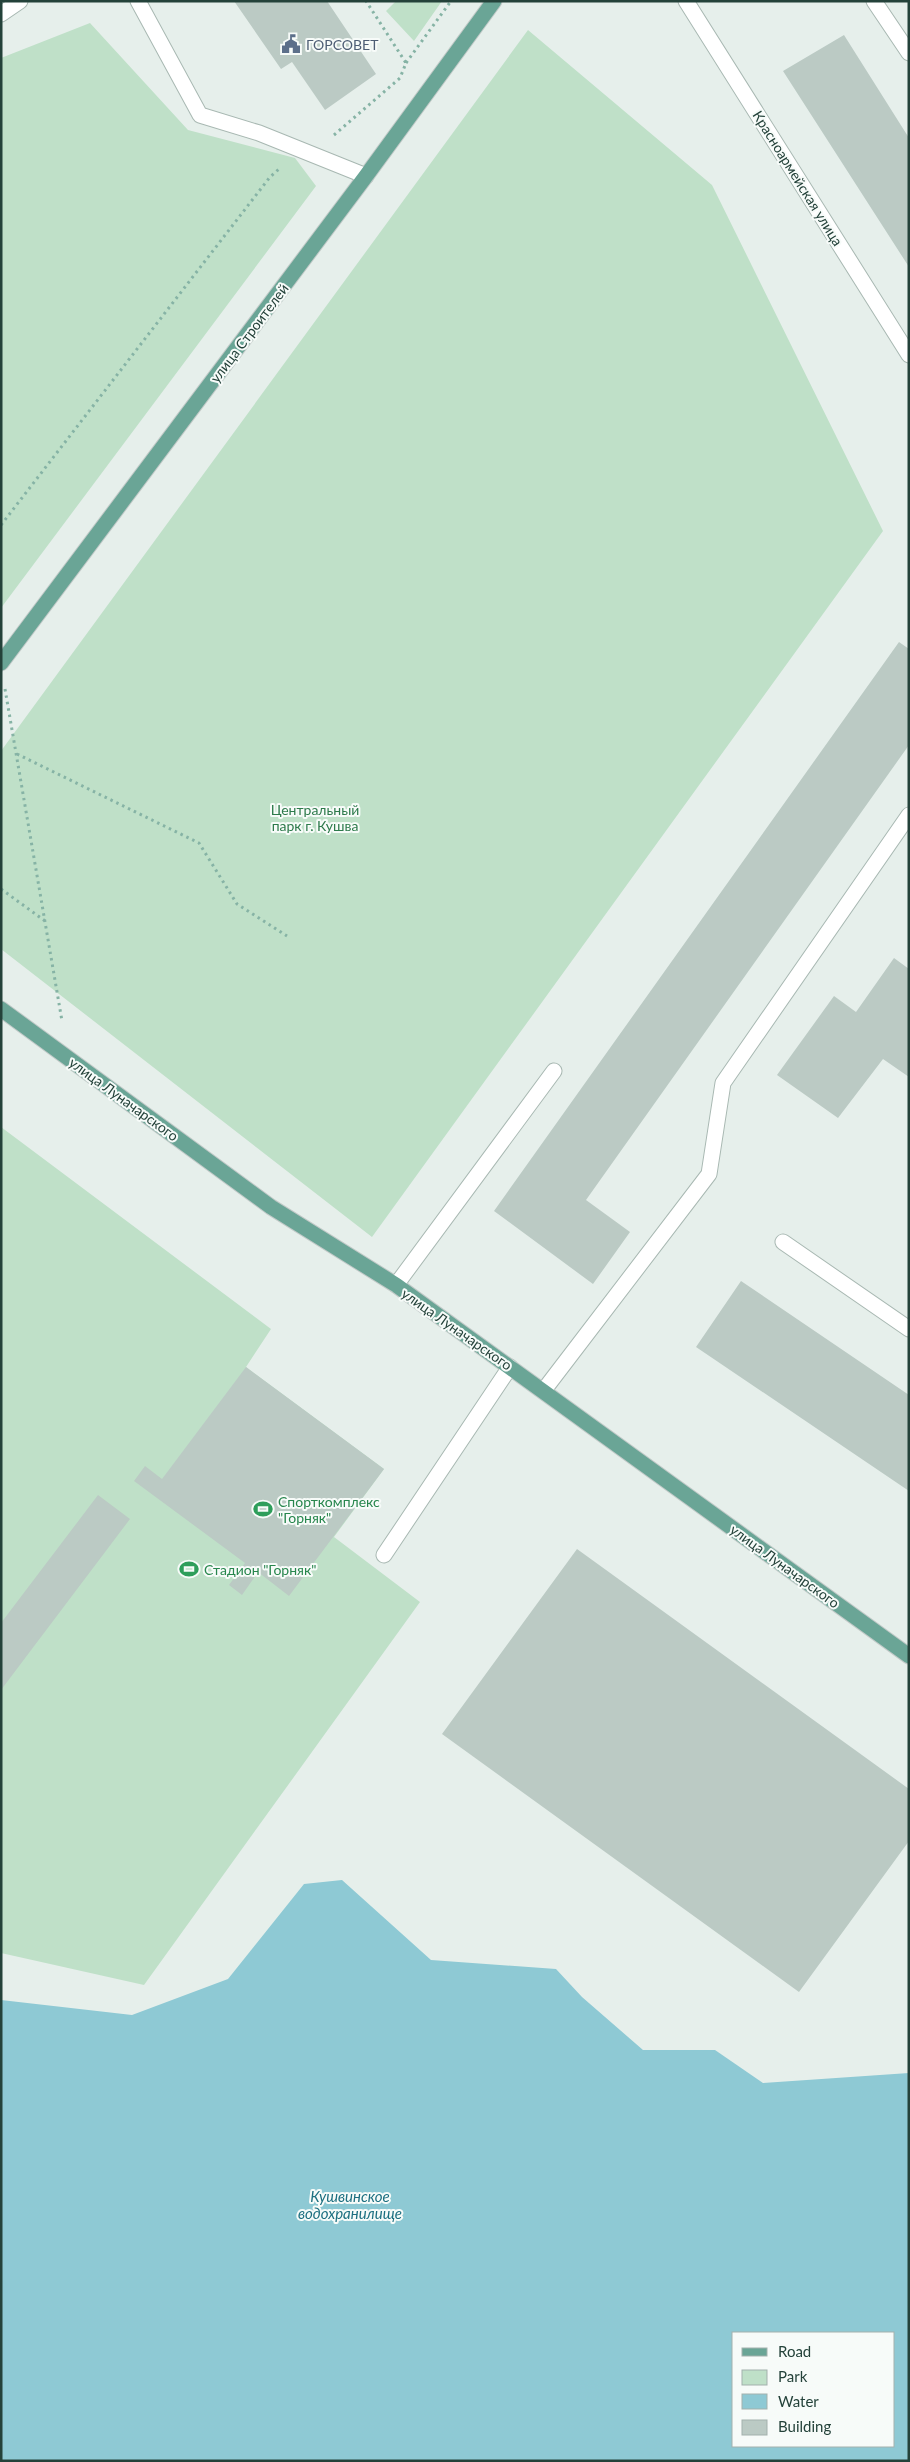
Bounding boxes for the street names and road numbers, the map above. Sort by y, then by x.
street label: Красноармейская улица [749,107,847,249]
street label: улица Строителей [206,280,292,386]
street label: улица Луначарского [66,1054,182,1144]
street label: улица Луначарского [399,1285,516,1374]
street label: улица Луначарского [727,1521,843,1611]

